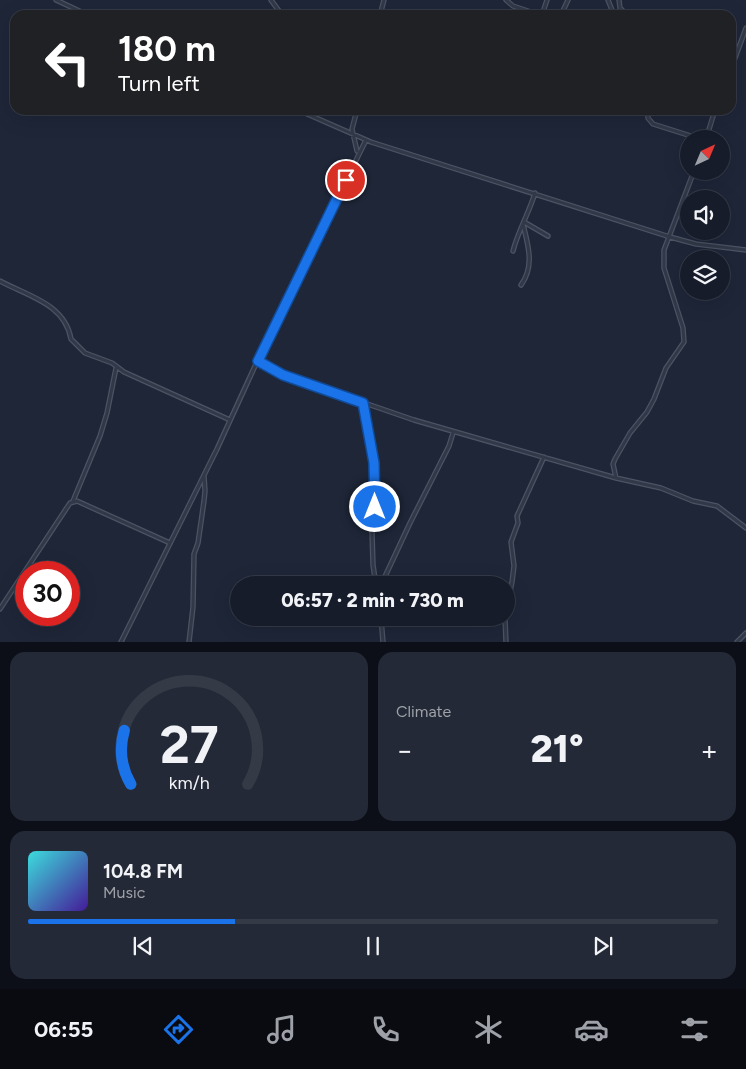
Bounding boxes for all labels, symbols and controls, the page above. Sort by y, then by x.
text: 180 m [118,28,216,70]
icon: left [35,30,100,95]
text: Turn left [118,70,200,97]
north arrow [680,130,730,180]
map controls [680,130,730,300]
pin [325,159,367,201]
icon: arrive [332,166,360,194]
button: sound [680,190,730,240]
button: layers [680,250,730,300]
position arrow [348,480,400,532]
speed limit sign: 30 [15,561,80,626]
text: 06:57 · 2 min · 730 m [281,589,464,612]
text: Climate [396,702,451,721]
text: 27 [159,714,219,776]
text: 21° [530,726,584,772]
text: − [396,733,413,767]
text: + [701,733,718,767]
text: km/h [169,772,209,793]
text: 104.8 FM [103,860,183,883]
text: Music [103,883,145,902]
icon: previous [129,932,157,960]
icon: pause [359,932,387,960]
icon: next [589,932,617,960]
icon: directions [161,1012,196,1047]
icon: music [264,1012,299,1047]
icon: phone [368,1012,403,1047]
icon: climate [471,1012,506,1047]
icon: car [574,1012,609,1047]
icon: filters [677,1012,712,1047]
text: 06:55 [34,1016,93,1043]

